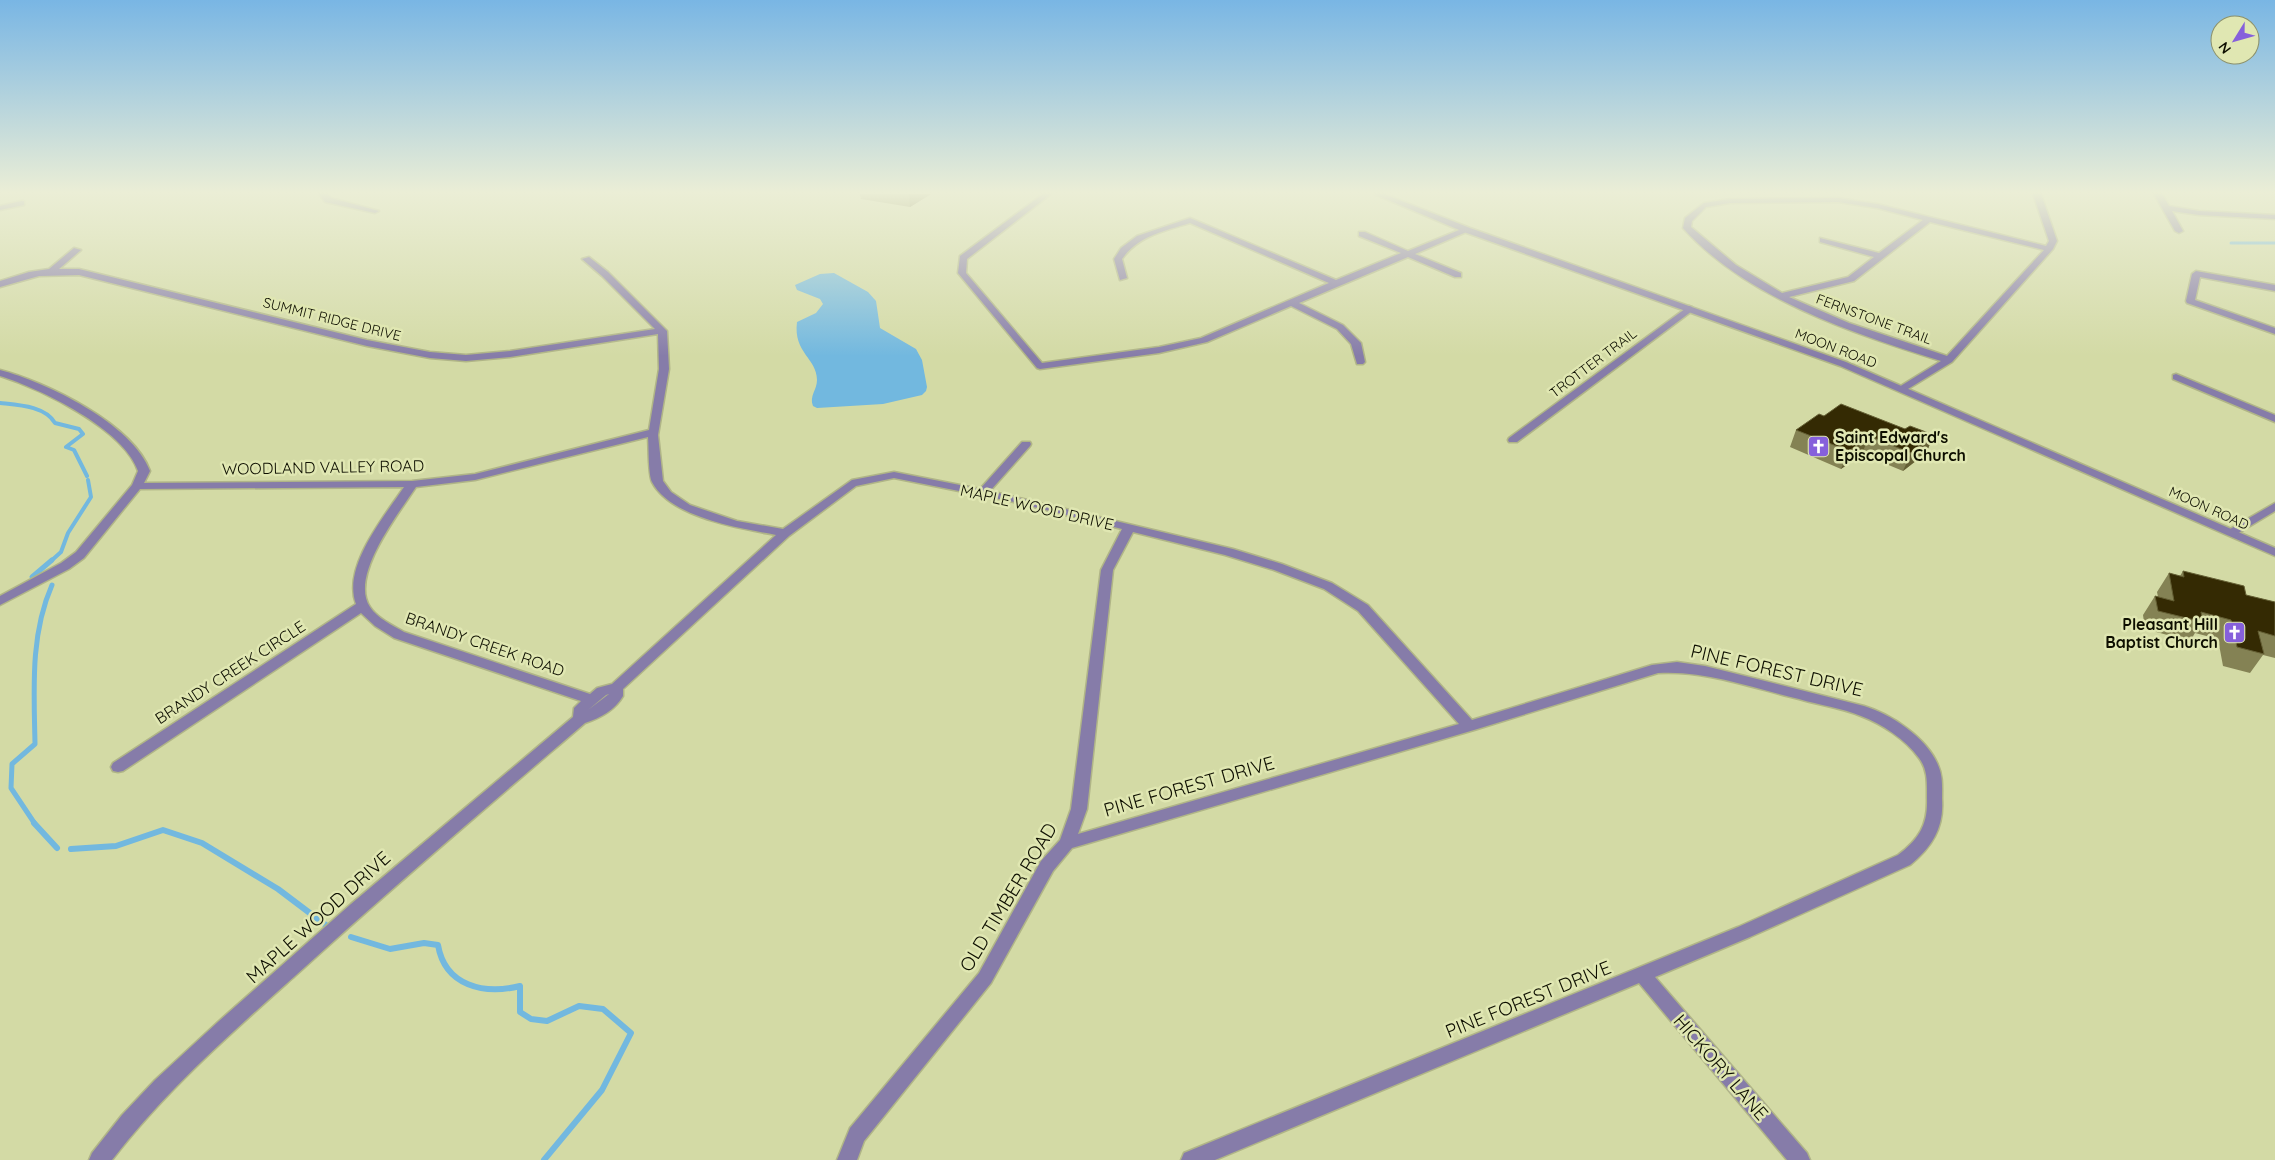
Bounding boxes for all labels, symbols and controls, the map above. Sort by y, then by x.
north arrow [2210,15,2260,65]
text: N [2214,38,2235,57]
street label: FERNSTONE TRAIL [1814,290,1935,349]
street label: SUMMIT RIDGE DRIVE [261,293,403,345]
street label: TROTTER TRAIL [1546,324,1641,402]
street label: MOON ROAD [1793,324,1879,372]
place label: Saint Edward's Episcopal Church [1835,427,1966,465]
church icon: Saint Edward's Episcopal Church [1807,434,1831,458]
street label: WOODLAND VALLEY ROAD [222,455,424,479]
street label: MAPLE WOOD DRIVE [958,480,1116,534]
street label: MOON ROAD [2166,482,2252,534]
street label: BRANDY CREEK ROAD [403,607,567,681]
place label: Pleasant Hill Baptist Church [2105,614,2218,652]
street label: BRANDY CREEK CIRCLE [151,616,309,728]
church icon: Pleasant Hill Baptist Church [2222,621,2246,645]
street label: PINE FOREST DRIVE [1688,638,1866,702]
street label: PINE FOREST DRIVE [1101,750,1277,822]
street label: OLD TIMBER ROAD [954,818,1062,976]
street label: MAPLE WOOD DRIVE [241,846,395,988]
street label: PINE FOREST DRIVE [1442,955,1614,1043]
street label: HICKORY LANE [1668,1009,1774,1125]

